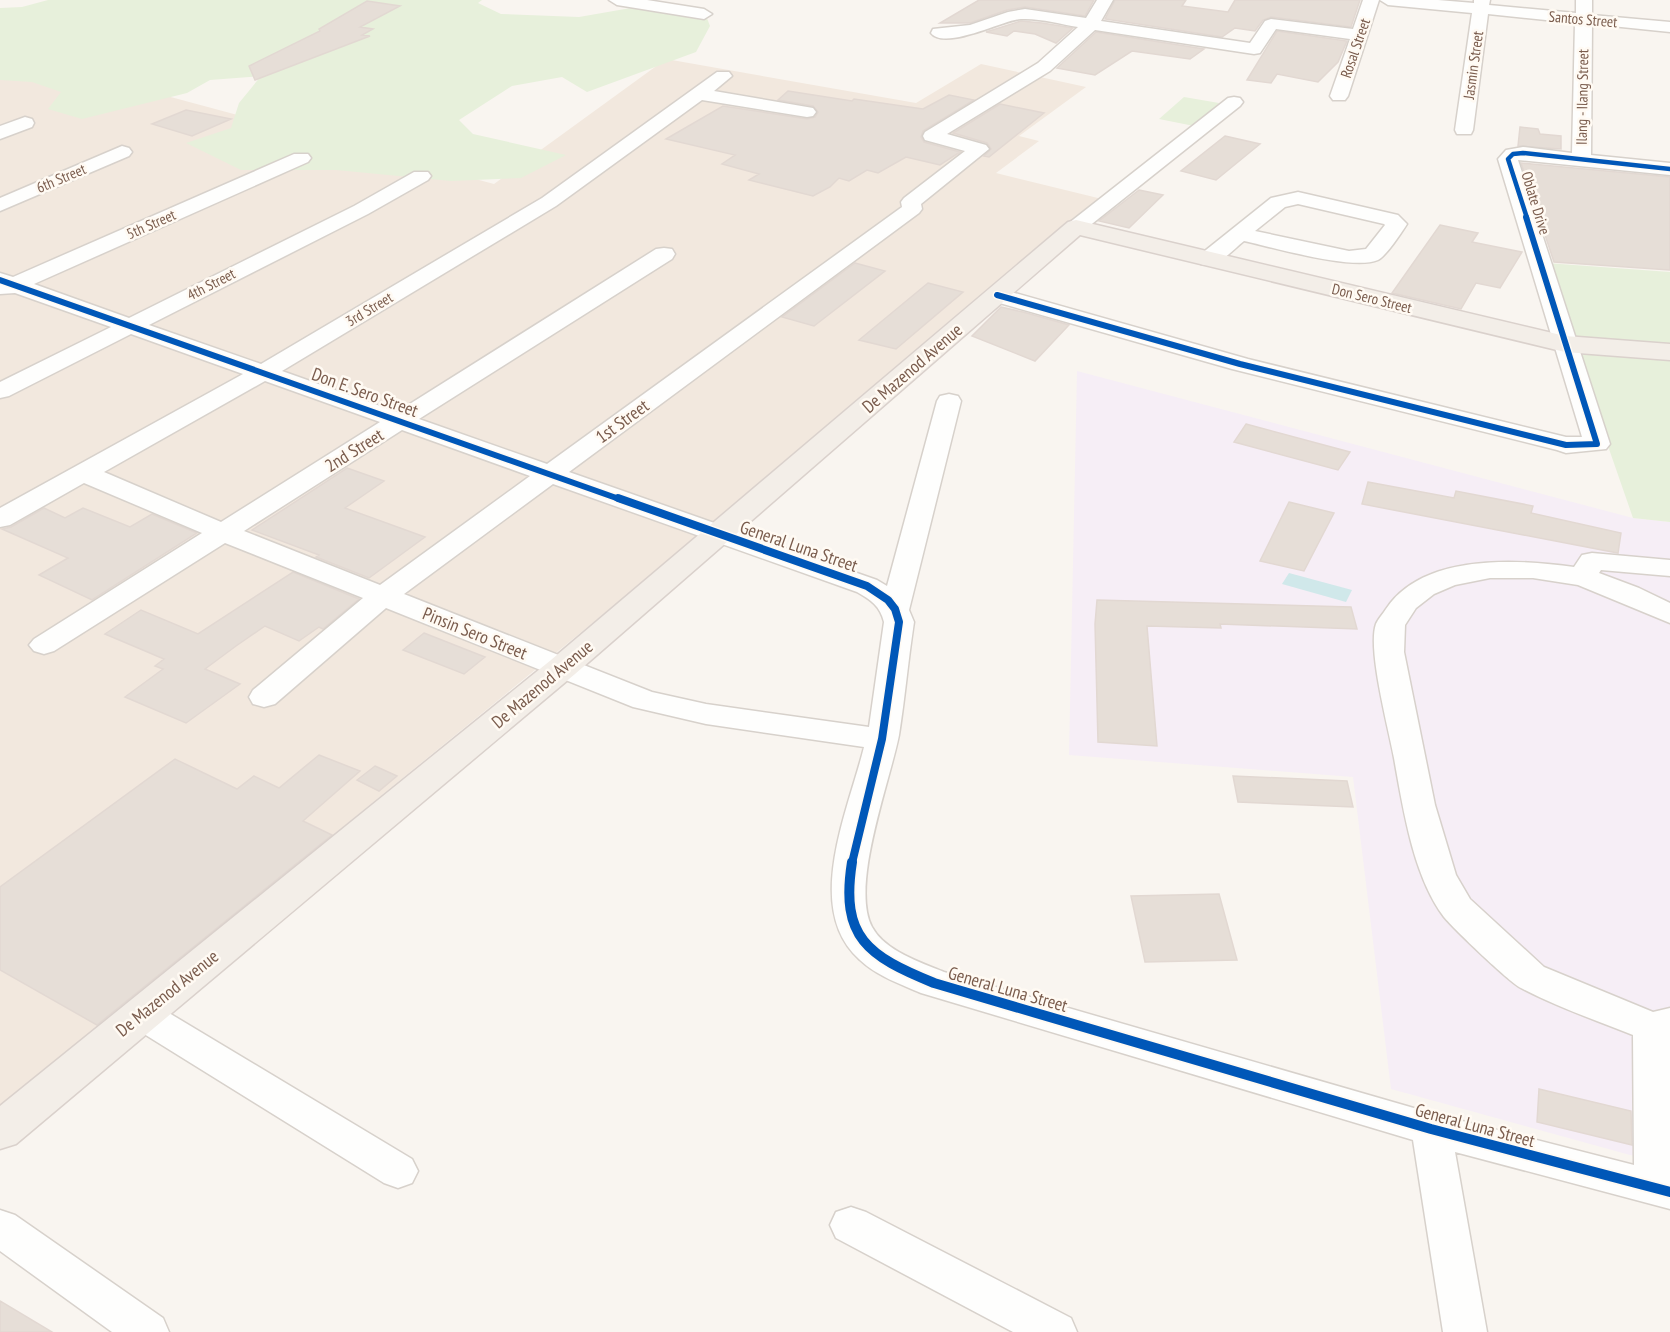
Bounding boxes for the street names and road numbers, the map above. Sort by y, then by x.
street label: Santos Street [1548,7,1618,31]
street label: Rosal Street [1336,16,1374,80]
street label: Jasmin Street [1459,30,1487,101]
street label: Ilang - Ilang Street [1572,49,1592,145]
street label: 6th Street [33,159,89,197]
street label: Oblate Drive [1517,169,1555,237]
street label: 5th Street [124,205,178,243]
street label: 4th Street [184,264,238,304]
street label: Don Sero Street [1330,279,1414,317]
street label: 3rd Street [342,288,396,330]
street label: De Mazenod Avenue [857,318,967,418]
street label: Don E. Sero Street [309,362,421,422]
street label: 1st Street [591,394,653,448]
street label: 2nd Street [320,423,388,477]
street label: General Luna Street [737,515,861,577]
street label: Pinsin Sero Street [419,602,531,664]
street label: De Mazenod Avenue [487,635,597,733]
street label: De Mazenod Avenue [111,945,223,1041]
street label: General Luna Street [946,961,1070,1017]
street label: General Luna Street [1413,1098,1537,1152]

